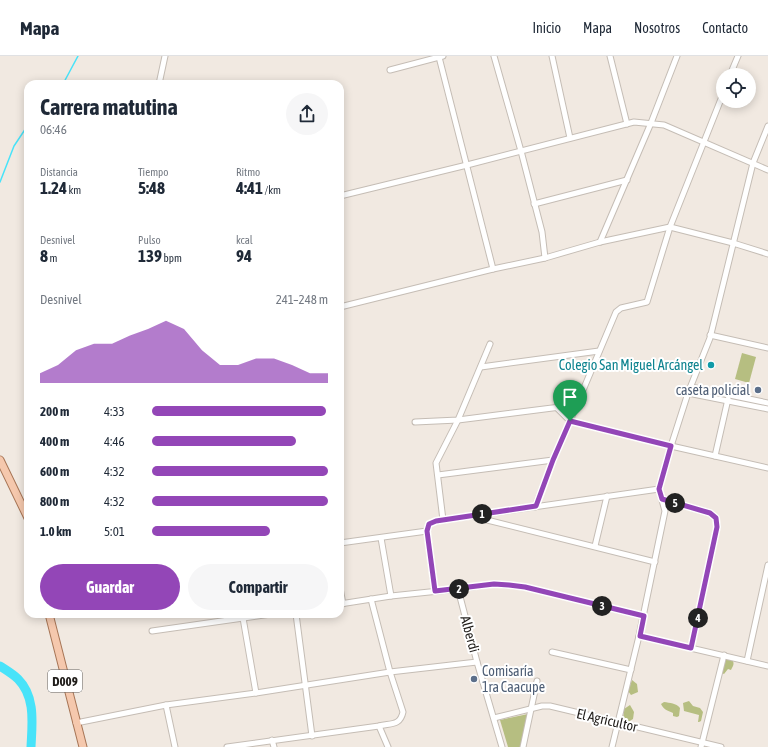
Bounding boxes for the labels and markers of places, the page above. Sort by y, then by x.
place label: Colegio San Miguel Arcángel [559,357,703,373]
marker: Colegio San Miguel Arcángel [706,360,716,370]
pin [553,380,587,421]
place label: caseta policial [676,382,750,398]
marker: caseta policial [753,385,763,395]
pin: 5 [665,493,685,513]
pin: 1 [472,504,492,524]
pin: 2 [449,579,469,599]
pin: 3 [592,596,612,616]
pin: 4 [688,608,708,628]
place label: Comisaría 1ra Caacupe [482,663,545,695]
marker: Comisaría 1ra Caacupe [469,674,479,684]

